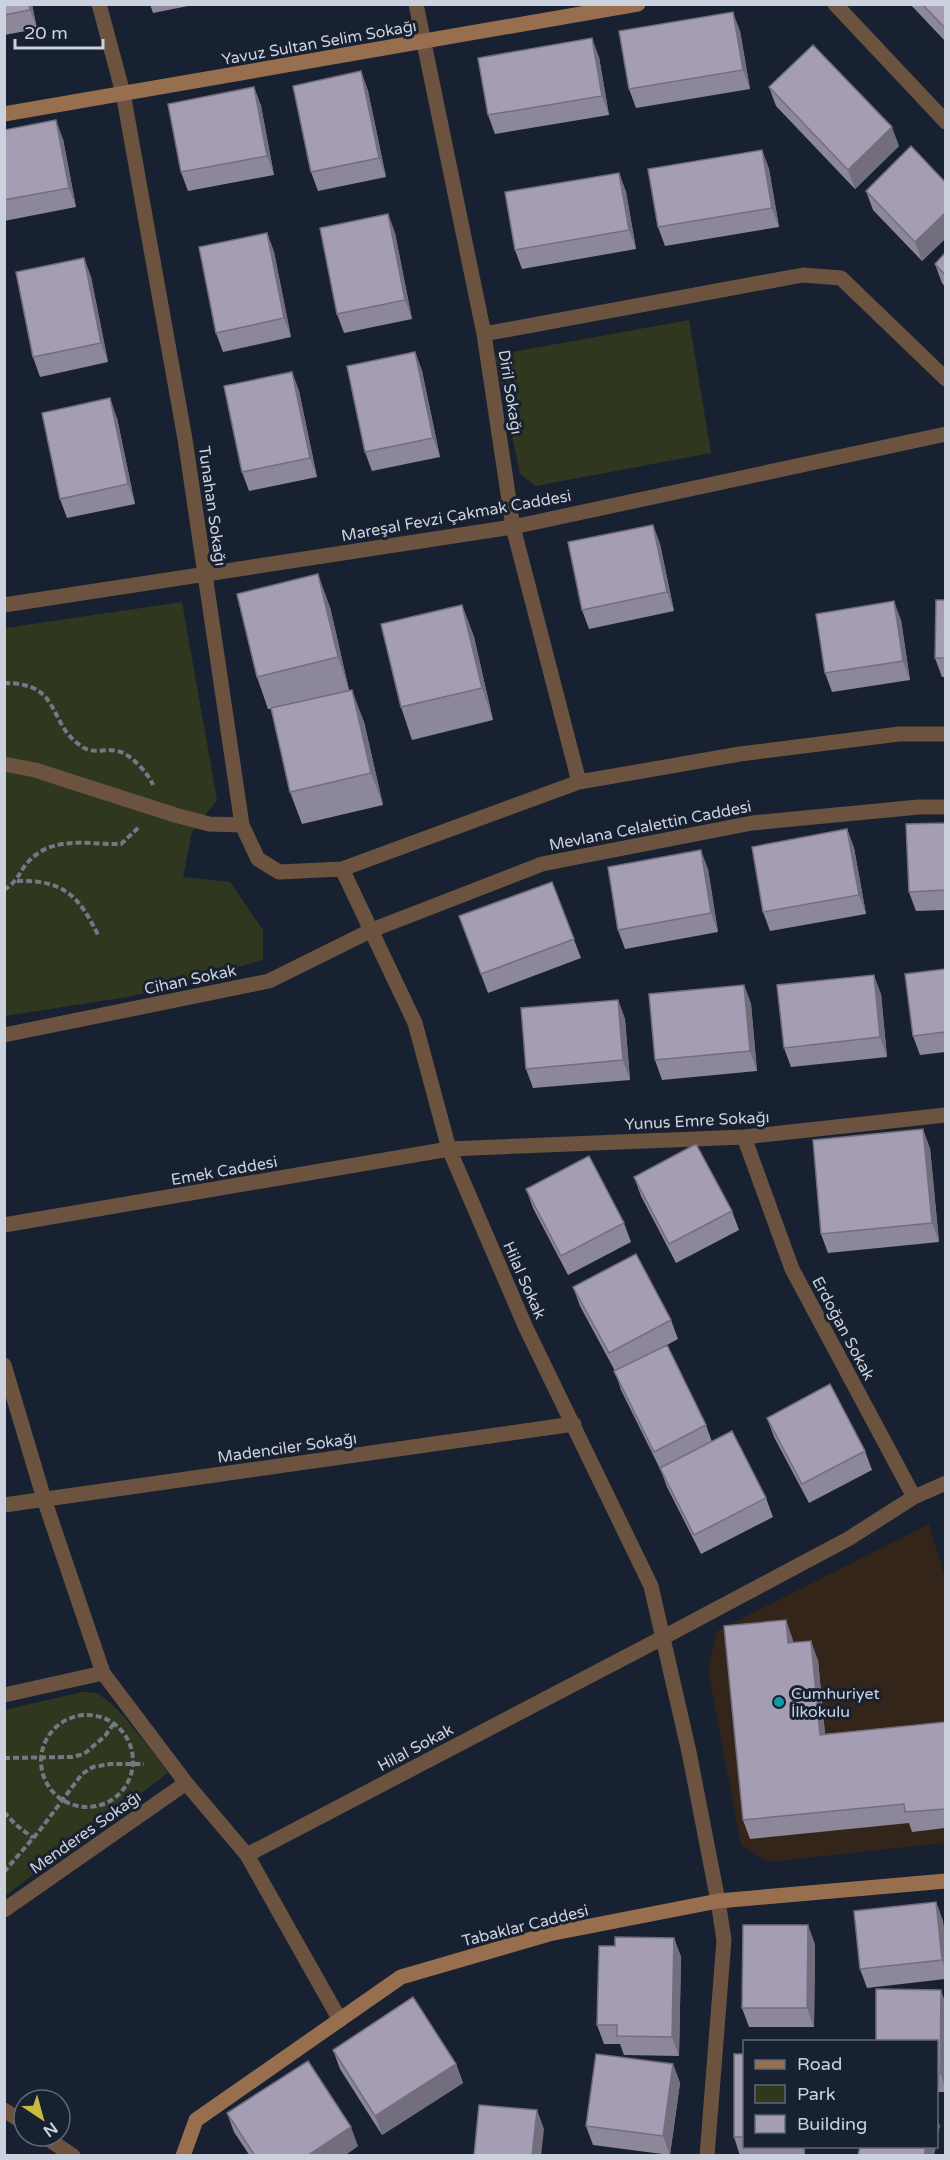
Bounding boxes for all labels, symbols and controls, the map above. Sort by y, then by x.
scale bar [15,12,104,50]
street label: Yavuz Sultan Selim Sokağı [220,16,418,70]
text: 20 m [24,22,68,44]
street label: Diril Sokağı [493,348,527,436]
street label: Tunahan Sokağı [194,445,230,568]
street label: Mareşal Fevzi Çakmak Caddesi [340,486,573,546]
street label: Mevlana Celalettin Caddesi [547,797,753,855]
street label: Cihan Sokak [142,960,238,999]
street label: Yunus Emre Sokağı [624,1107,770,1135]
street label: Emek Caddesi [169,1152,279,1190]
street label: Hilal Sokak [498,1238,550,1323]
street label: Erdoğan Sokak [807,1273,879,1384]
street label: Madenciler Sokağı [216,1428,358,1468]
place label: Cumhuriyet İlkokulu [791,1684,880,1722]
marker: Cumhuriyet İlkokulu [772,1695,786,1709]
street label: Hilal Sokak [374,1719,457,1776]
street label: Menderes Sokağı [26,1787,145,1879]
street label: Tabaklar Caddesi [460,1901,591,1951]
legend [743,2040,938,2148]
text: Road [797,2053,842,2075]
text: Park [797,2083,836,2105]
north arrow [12,2088,72,2148]
text: Building [797,2113,867,2135]
text: N [39,2117,61,2141]

